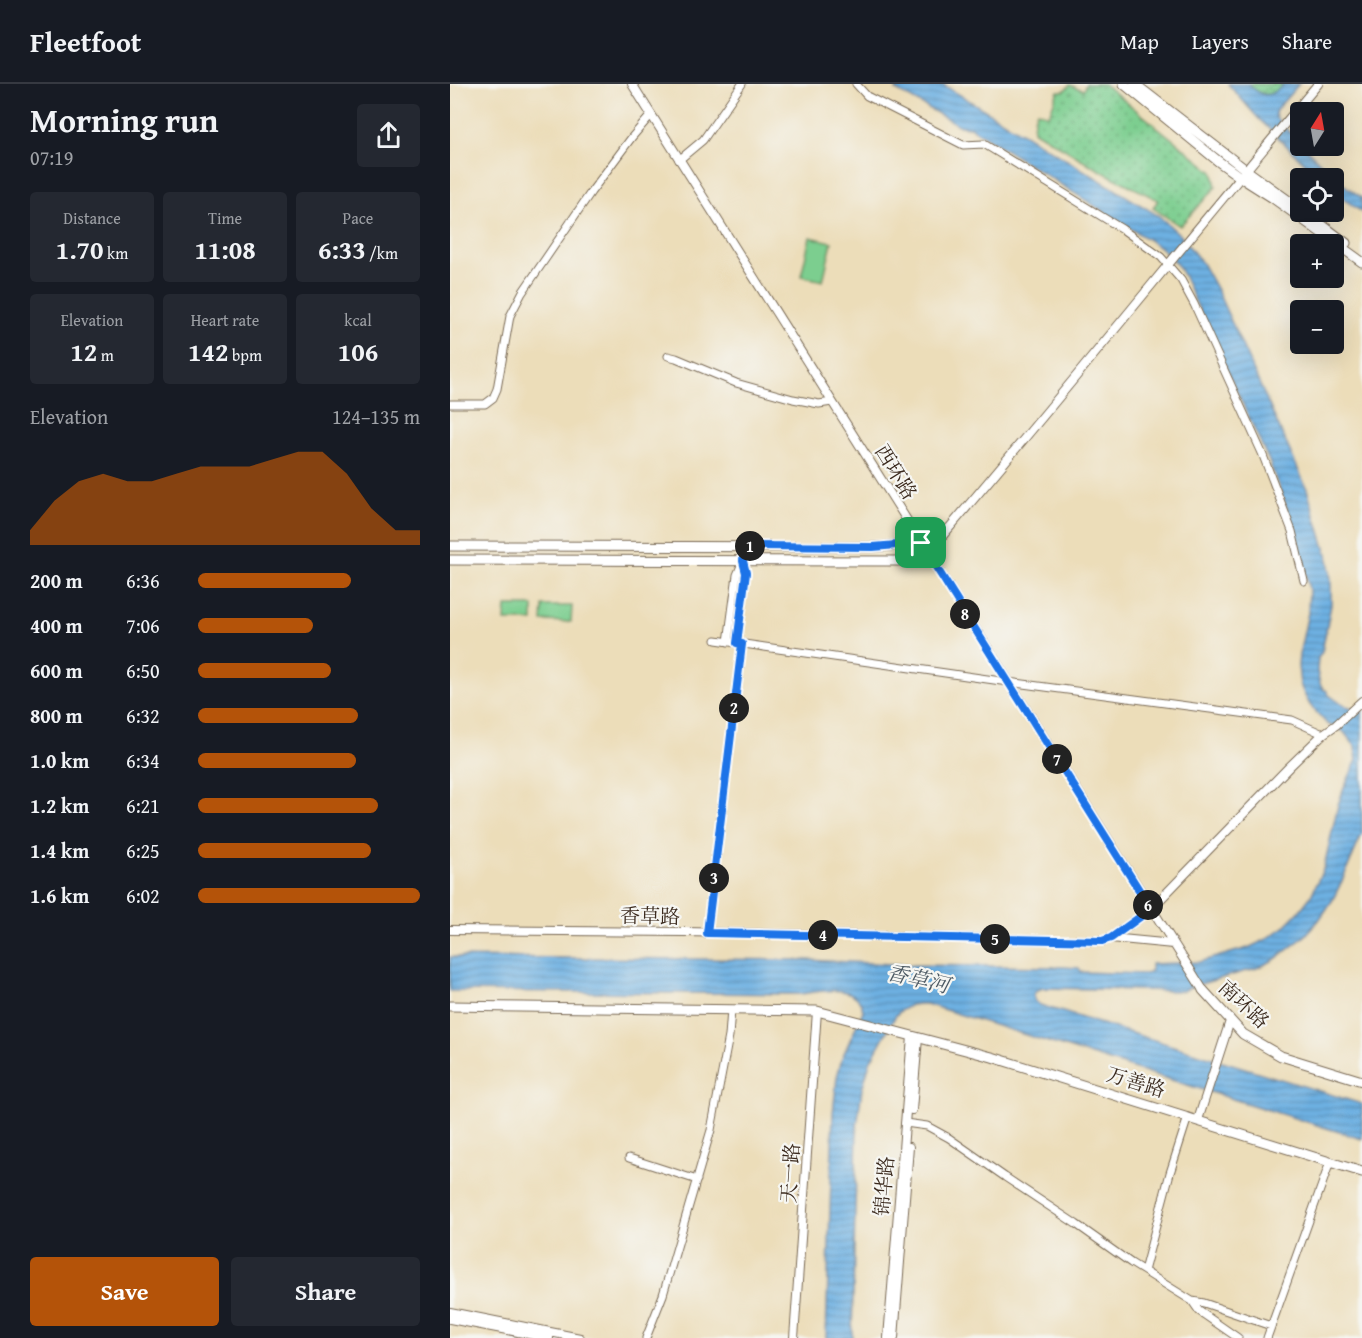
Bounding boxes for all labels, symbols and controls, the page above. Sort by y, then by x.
text: Fleetfoot [30,21,141,62]
text: Map [1120,26,1159,57]
text: Layers [1192,26,1249,57]
text: Share [1282,26,1332,57]
text: Morning run [30,96,219,144]
north arrow [1290,102,1344,156]
map controls [1290,102,1344,354]
button: share [357,104,420,167]
text: 07:19 [30,143,73,172]
button: locate [1290,168,1344,222]
text: Distance [63,206,121,230]
text: Time [208,206,242,230]
text: Pace [343,206,373,230]
text: 1.70 [56,230,104,269]
text: 11:08 [194,230,256,269]
text: 6:33 [318,230,366,269]
button: + [1290,234,1344,288]
text: km [104,241,128,265]
text: /km [366,241,398,265]
button: − [1290,300,1344,354]
text: Elevation [61,308,123,332]
text: Heart rate [191,308,259,332]
text: kcal [344,308,372,332]
text: 12 [70,332,97,371]
text: 142 [188,332,228,371]
text: 106 [338,332,378,371]
text: m [97,343,114,367]
text: bpm [228,343,262,367]
text: Elevation [30,402,108,431]
text: 124–135 m [332,402,420,431]
street label: 西环路 [868,439,925,505]
pin [895,517,946,568]
icon: arrive [904,526,937,559]
pin: 1 [735,531,765,561]
text: 1 [746,534,754,558]
text: 200 m [30,566,83,595]
text: 6:36 [126,566,160,595]
pin: 8 [950,599,980,629]
text: 8 [961,602,969,626]
text: 400 m [30,611,83,640]
text: 7:06 [126,611,160,640]
text: 600 m [30,656,83,685]
text: 6:50 [126,656,160,685]
pin: 2 [719,693,749,723]
text: 2 [730,696,738,720]
text: 800 m [30,701,83,730]
text: 6:32 [126,701,160,730]
pin: 7 [1042,744,1072,774]
text: 1.0 km [30,746,89,775]
text: 6:34 [126,746,160,775]
text: 7 [1053,747,1061,771]
text: 1.2 km [30,791,89,820]
text: 6:21 [126,791,160,820]
text: 1.4 km [30,836,89,865]
text: 6:25 [126,836,160,865]
pin: 3 [699,863,729,893]
text: 3 [710,866,718,890]
text: 1.6 km [30,881,89,910]
text: 6:02 [126,881,160,910]
pin: 6 [1133,890,1163,920]
text: 6 [1144,893,1152,917]
street label: 香草路 [620,900,680,931]
pin: 4 [808,920,838,950]
text: 4 [819,923,827,947]
pin: 5 [980,924,1010,954]
text: 5 [991,927,999,951]
water label: 香草河 [884,956,956,1002]
street label: 南环路 [1213,973,1276,1035]
street label: 万善路 [1103,1059,1169,1104]
street label: 天一路 [773,1142,806,1204]
street label: 锦华路 [866,1155,901,1217]
button: Save [30,1257,219,1326]
button: Share [231,1257,420,1326]

